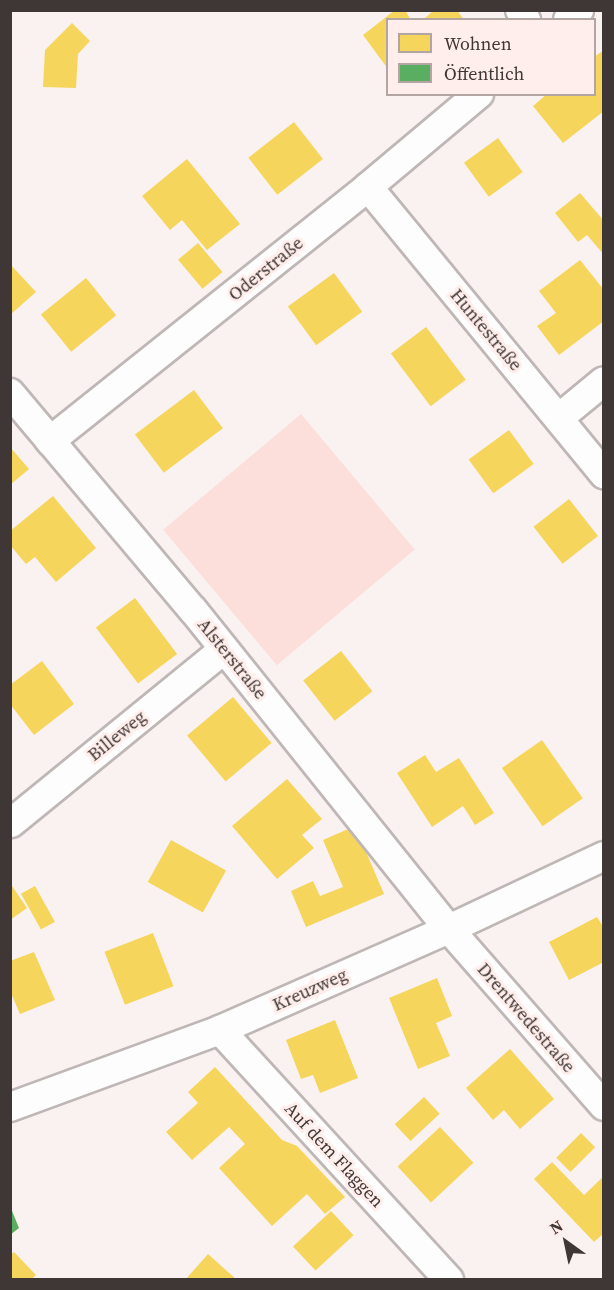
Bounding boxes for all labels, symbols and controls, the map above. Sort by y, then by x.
legend [386,18,596,96]
text: Wohnen [444,31,512,56]
text: Öffentlich [444,61,524,86]
street label: Oderstraße [224,232,308,306]
street label: Huntestraße [446,285,526,375]
street label: Alsterstraße [193,614,271,704]
street label: Billeweg [84,706,150,766]
street label: Drentwedestraße [472,959,580,1077]
street label: Kreuzweg [269,964,351,1016]
street label: Auf dem Flaggen [280,1098,388,1212]
north arrow [536,1212,596,1272]
text: N [545,1215,567,1239]

